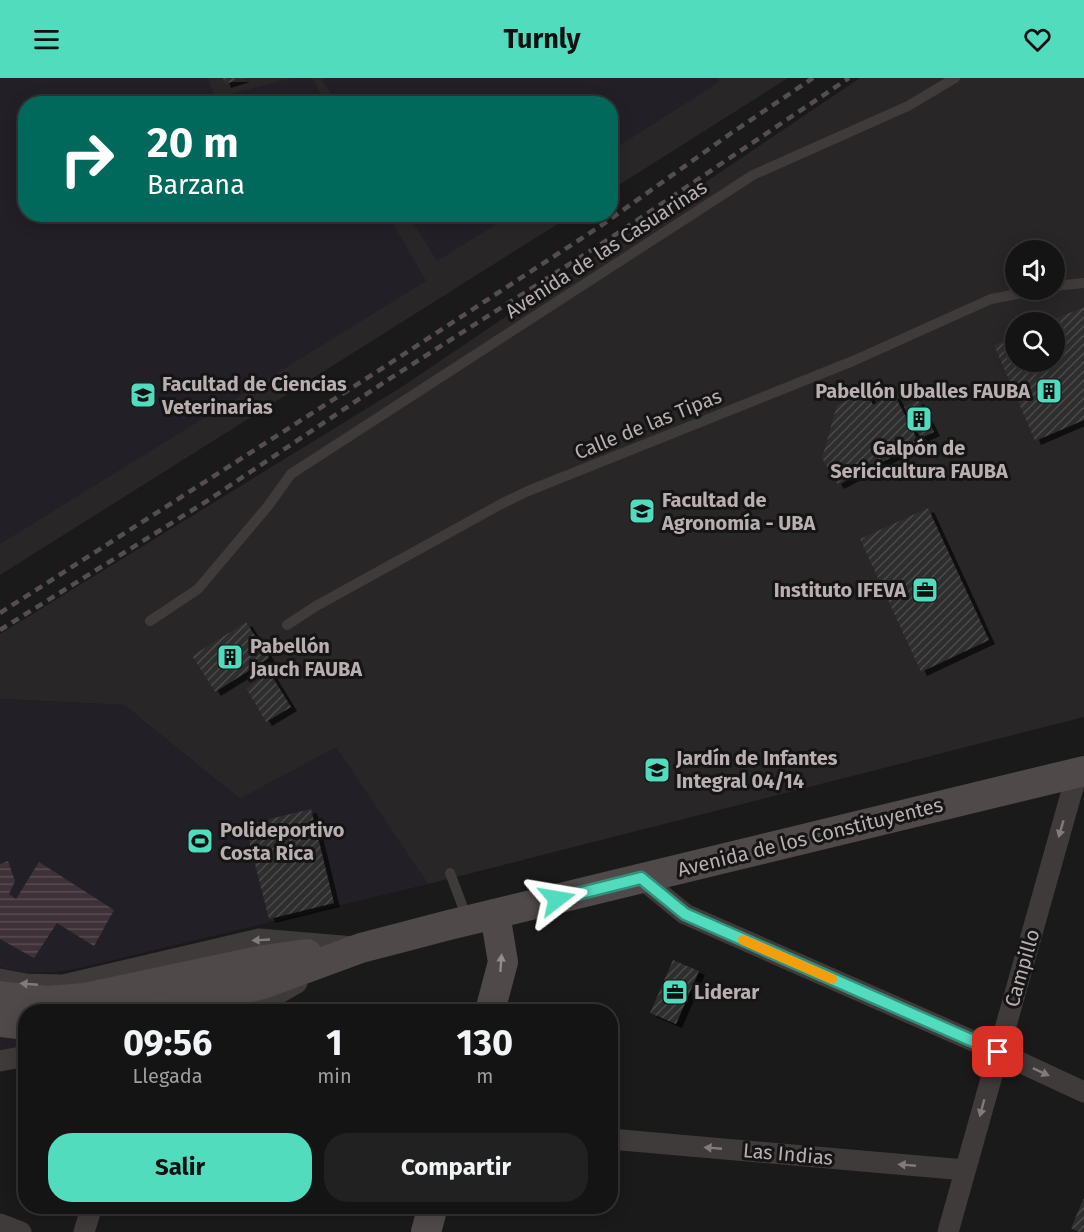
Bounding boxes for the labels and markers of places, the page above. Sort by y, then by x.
place label: Facultad de Ciencias Veterinarias [161,372,347,419]
building icon: Pabellón Uballes FAUBA [1034,376,1064,406]
place label: Pabellón Uballes FAUBA [815,379,1031,403]
school or university icon: Facultad de Ciencias Veterinarias [128,380,158,410]
building icon: Galpón de Sericicultura FAUBA [904,404,934,434]
place label: Galpón de Sericicultura FAUBA [830,436,1009,483]
place label: Facultad de Agronomía - UBA [661,488,817,535]
school or university icon: Facultad de Agronomía - UBA [627,496,657,526]
office icon: Instituto IFEVA [910,575,940,605]
place label: Instituto IFEVA [774,578,907,602]
place label: Pabellón Jauch FAUBA [249,634,363,681]
building icon: Pabellón Jauch FAUBA [215,642,245,672]
place label: Jardín de Infantes Integral 04/14 [675,746,838,793]
school or university icon: Jardín de Infantes Integral 04/14 [642,755,672,785]
place label: Polideportivo Costa Rica [220,818,345,865]
sports icon: Polideportivo Costa Rica [185,826,215,856]
office icon: Liderar [660,977,690,1007]
place label: Liderar [694,980,760,1004]
pin [972,1026,1023,1077]

